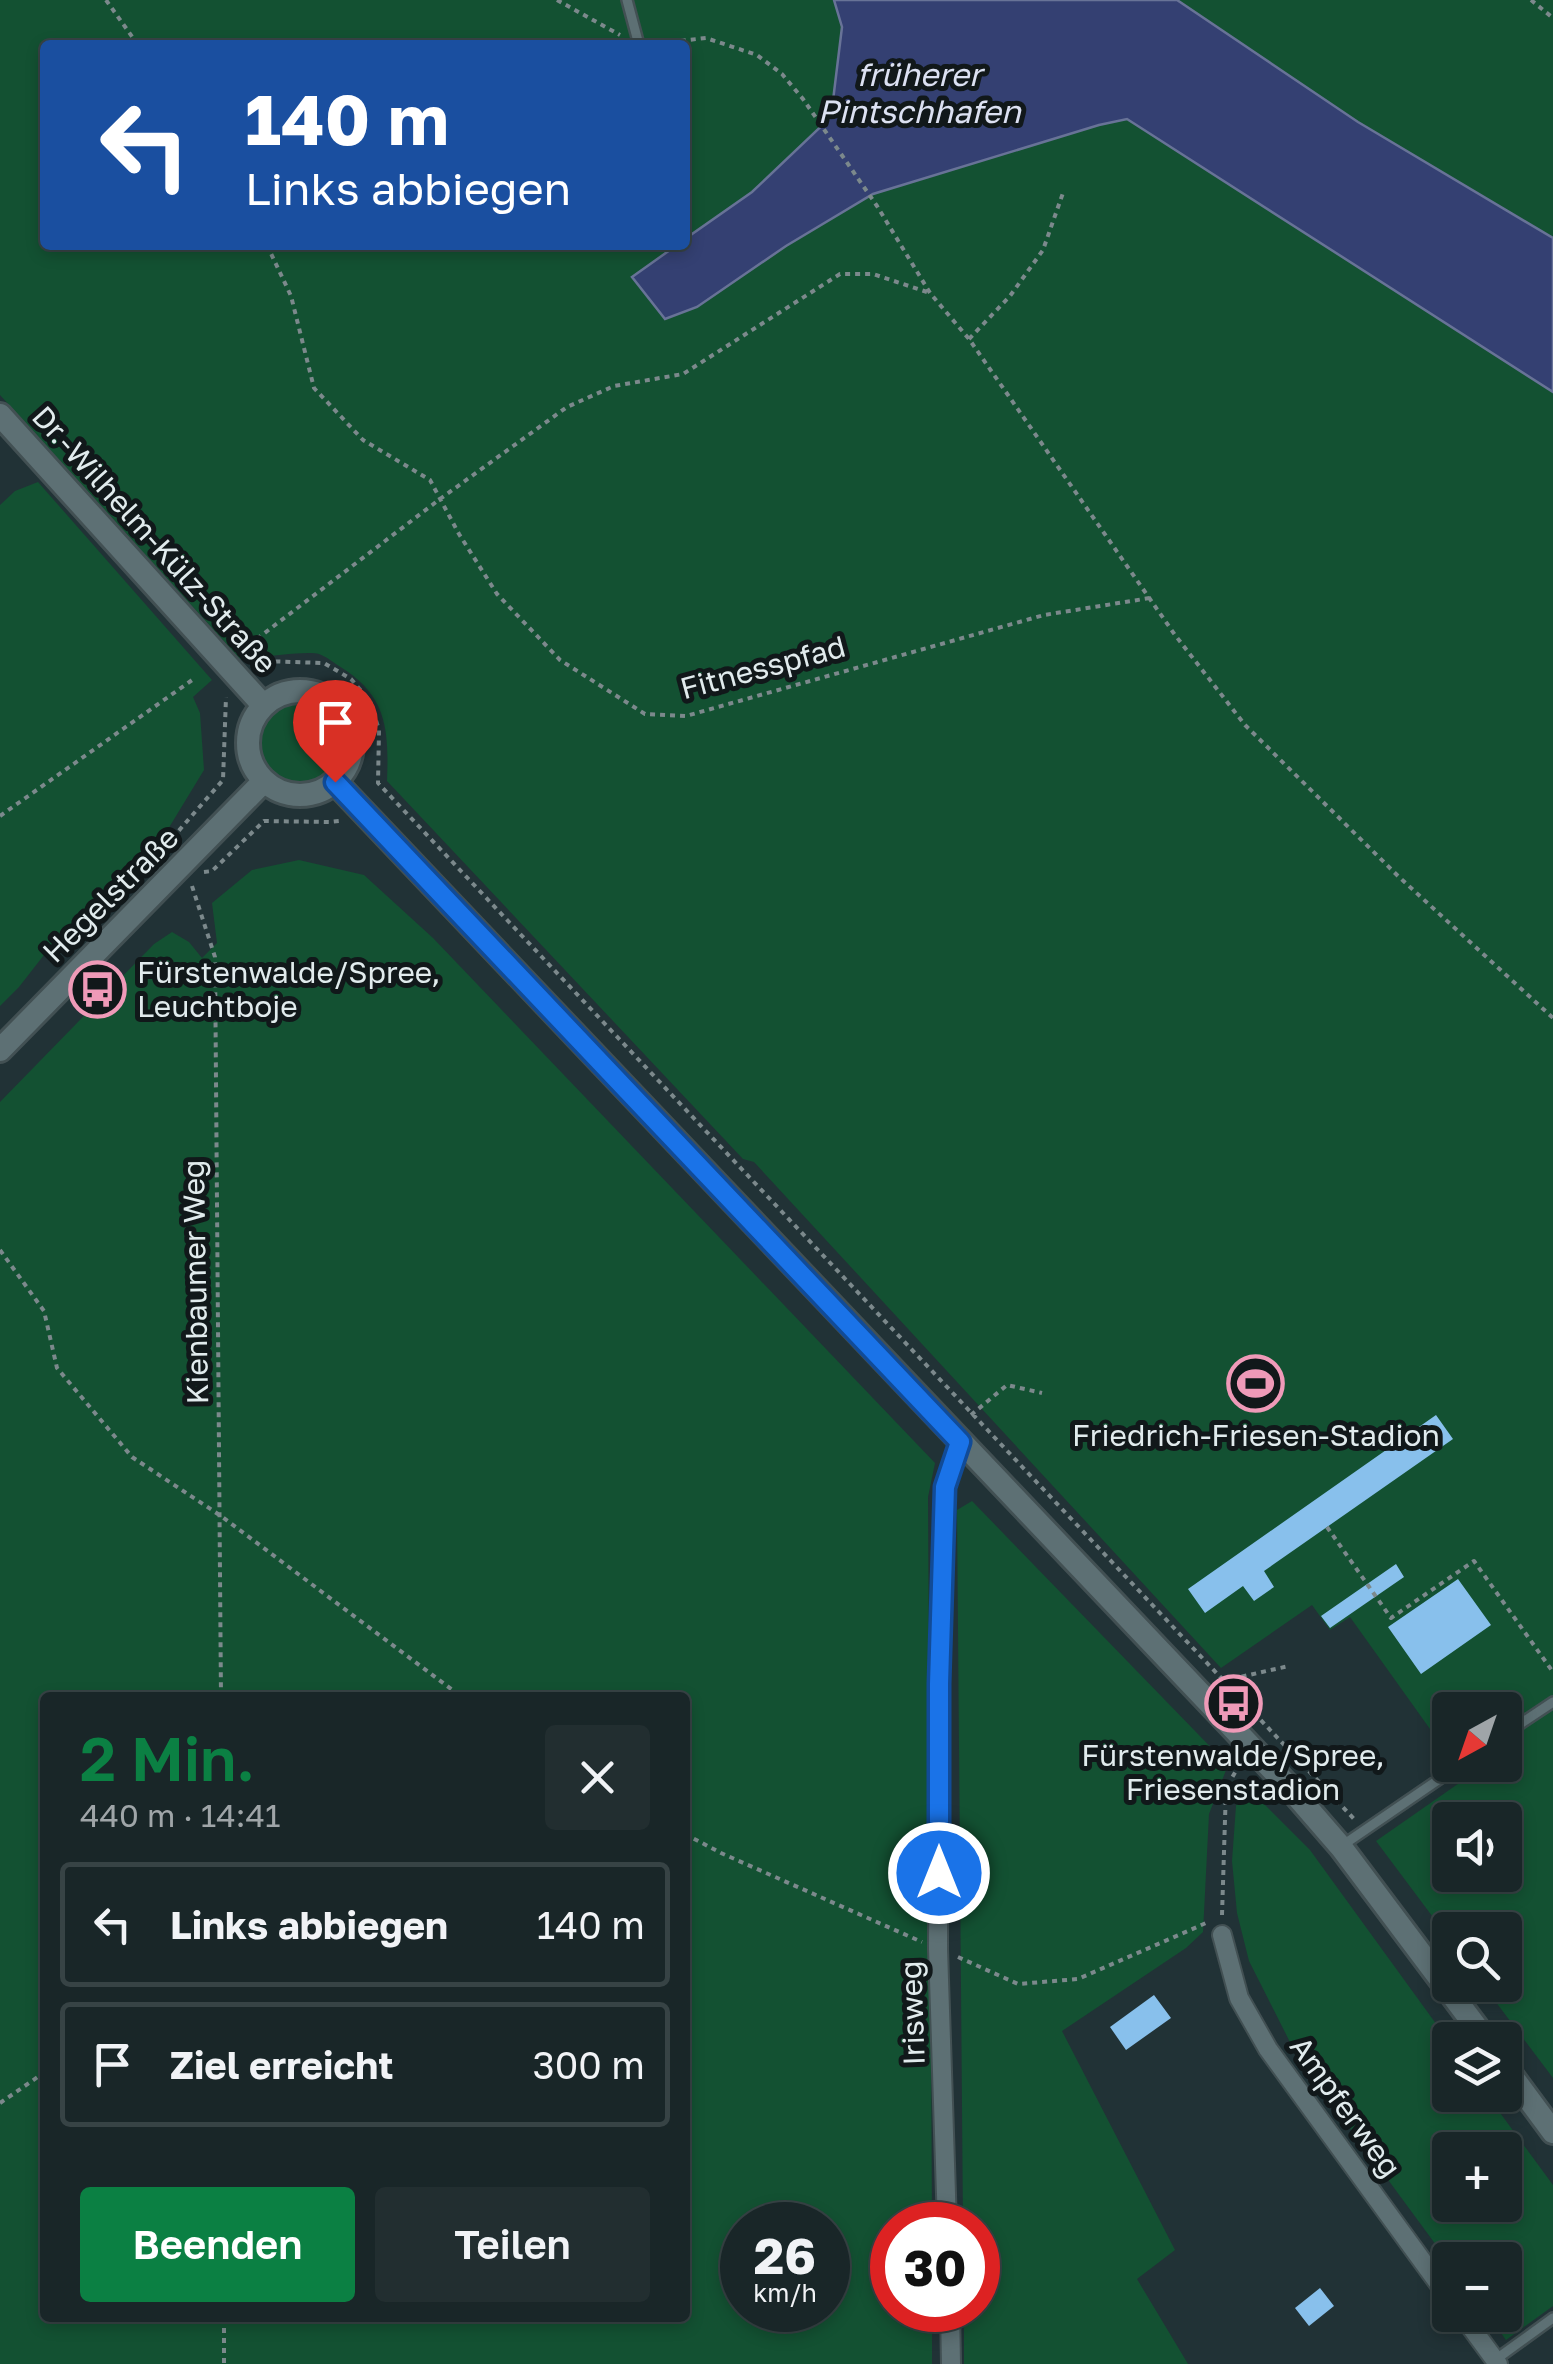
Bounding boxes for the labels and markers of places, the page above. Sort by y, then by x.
pin [293,680,378,783]
place label: Fürstenwalde/Spree, Leuchtboje [137,954,441,1024]
bus stop icon: Fürstenwalde/Spree, Leuchtboje [68,960,128,1020]
sports icon: Friedrich-Friesen-Stadion [1226,1353,1286,1413]
place label: Friedrich-Friesen-Stadion [1072,1417,1440,1453]
bus stop icon: Fürstenwalde/Spree, Friesenstadion [1203,1673,1263,1733]
place label: Fürstenwalde/Spree, Friesenstadion [1081,1737,1385,1807]

